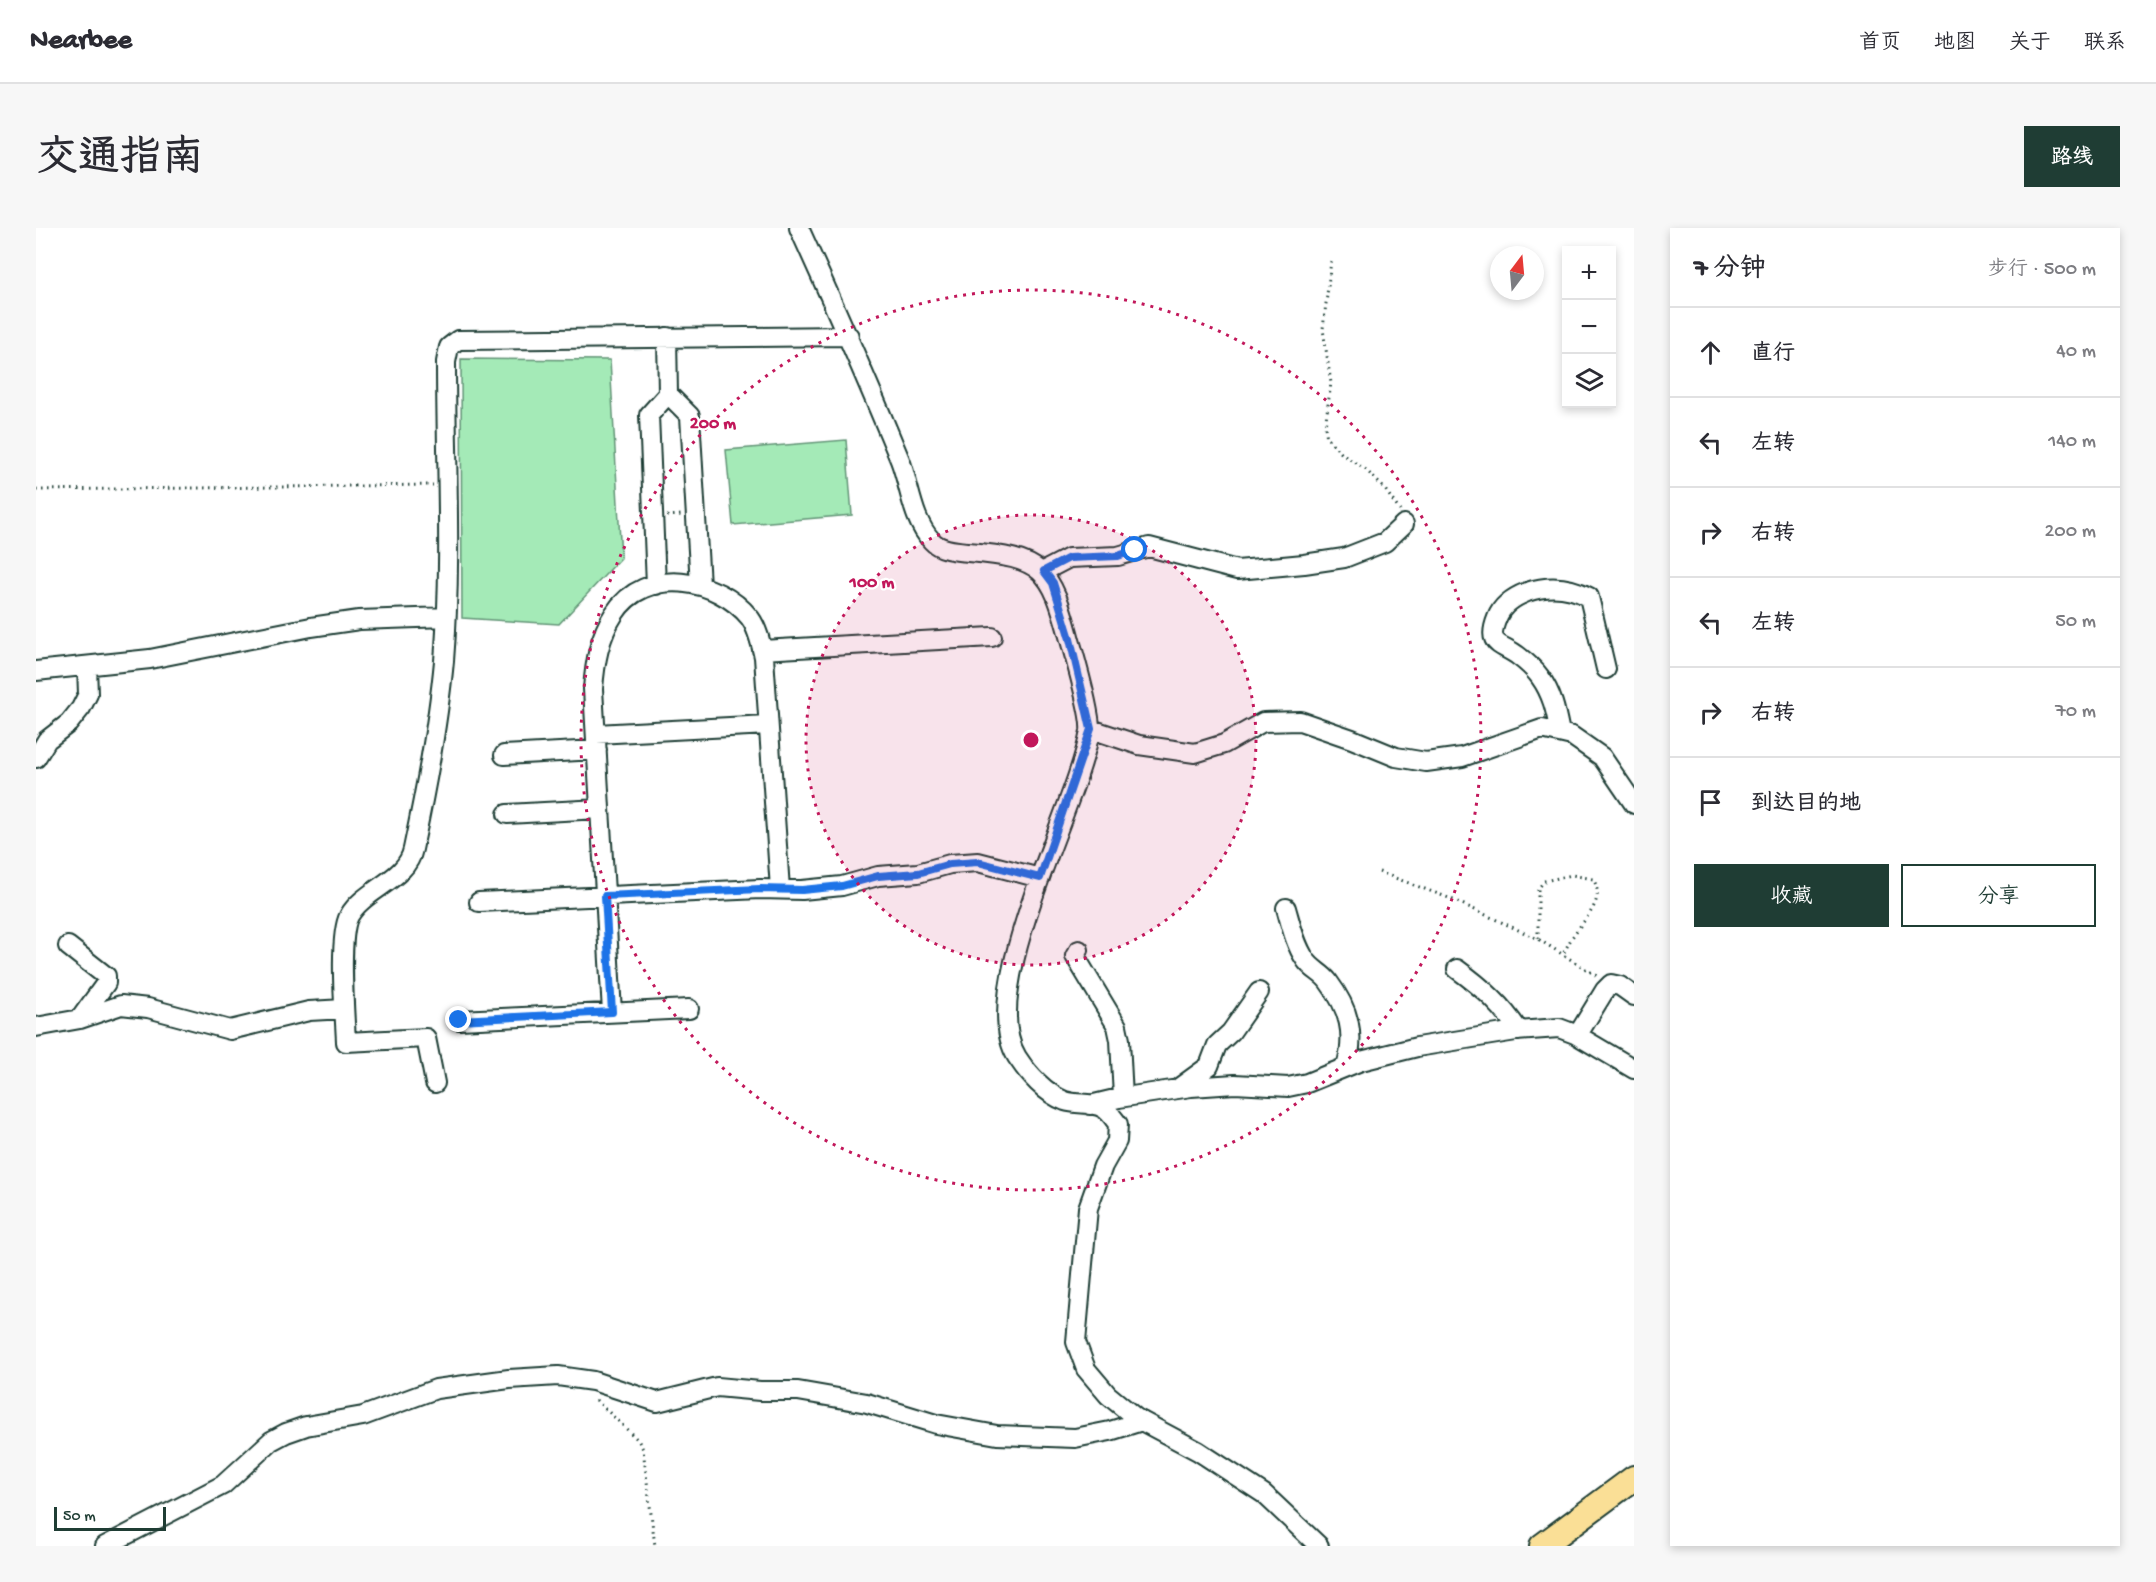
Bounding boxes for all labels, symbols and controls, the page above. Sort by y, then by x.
text: Nearbee [30,25,132,58]
text: 首页 [1859,32,1901,57]
text: 地图 [1934,32,1976,57]
text: 关于 [2009,32,2051,57]
text: 联系 [2084,32,2126,57]
button: 路线 [2024,126,2120,187]
text: 交通指南 [36,137,204,186]
north arrow [1490,246,1544,300]
map controls [1562,246,1616,408]
button: + [1562,246,1616,300]
text: 7 分钟 [1694,255,1766,286]
text: 步行 · 500 m [1988,259,2096,282]
button: − [1562,300,1616,354]
icon: ahead [1694,336,1727,369]
text: 40 m [2056,341,2096,364]
text: 直行 [1751,342,1795,368]
button: layers [1562,354,1616,408]
text: 200 m [690,414,736,435]
icon: left [1694,426,1727,459]
text: 140 m [2048,431,2096,454]
text: 左转 [1751,432,1795,458]
icon: right [1694,516,1727,549]
text: 200 m [2045,521,2096,544]
text: 右转 [1751,522,1795,548]
route start [1121,536,1147,562]
text: 100 m [849,573,895,594]
icon: left [1694,606,1727,639]
text: 50 m [2055,611,2096,634]
text: 左转 [1751,612,1795,638]
icon: right [1694,696,1727,729]
text: 70 m [2055,701,2096,724]
text: 右转 [1751,702,1795,728]
centre of rings [1021,730,1041,750]
icon: arrive [1694,786,1727,819]
text: 到达目的地 [1751,792,1861,818]
button: 收藏 [1694,864,1889,927]
button: 分享 [1901,864,2096,927]
route end [445,1006,471,1032]
scale bar [54,1504,166,1532]
text: 50 m [63,1508,96,1527]

